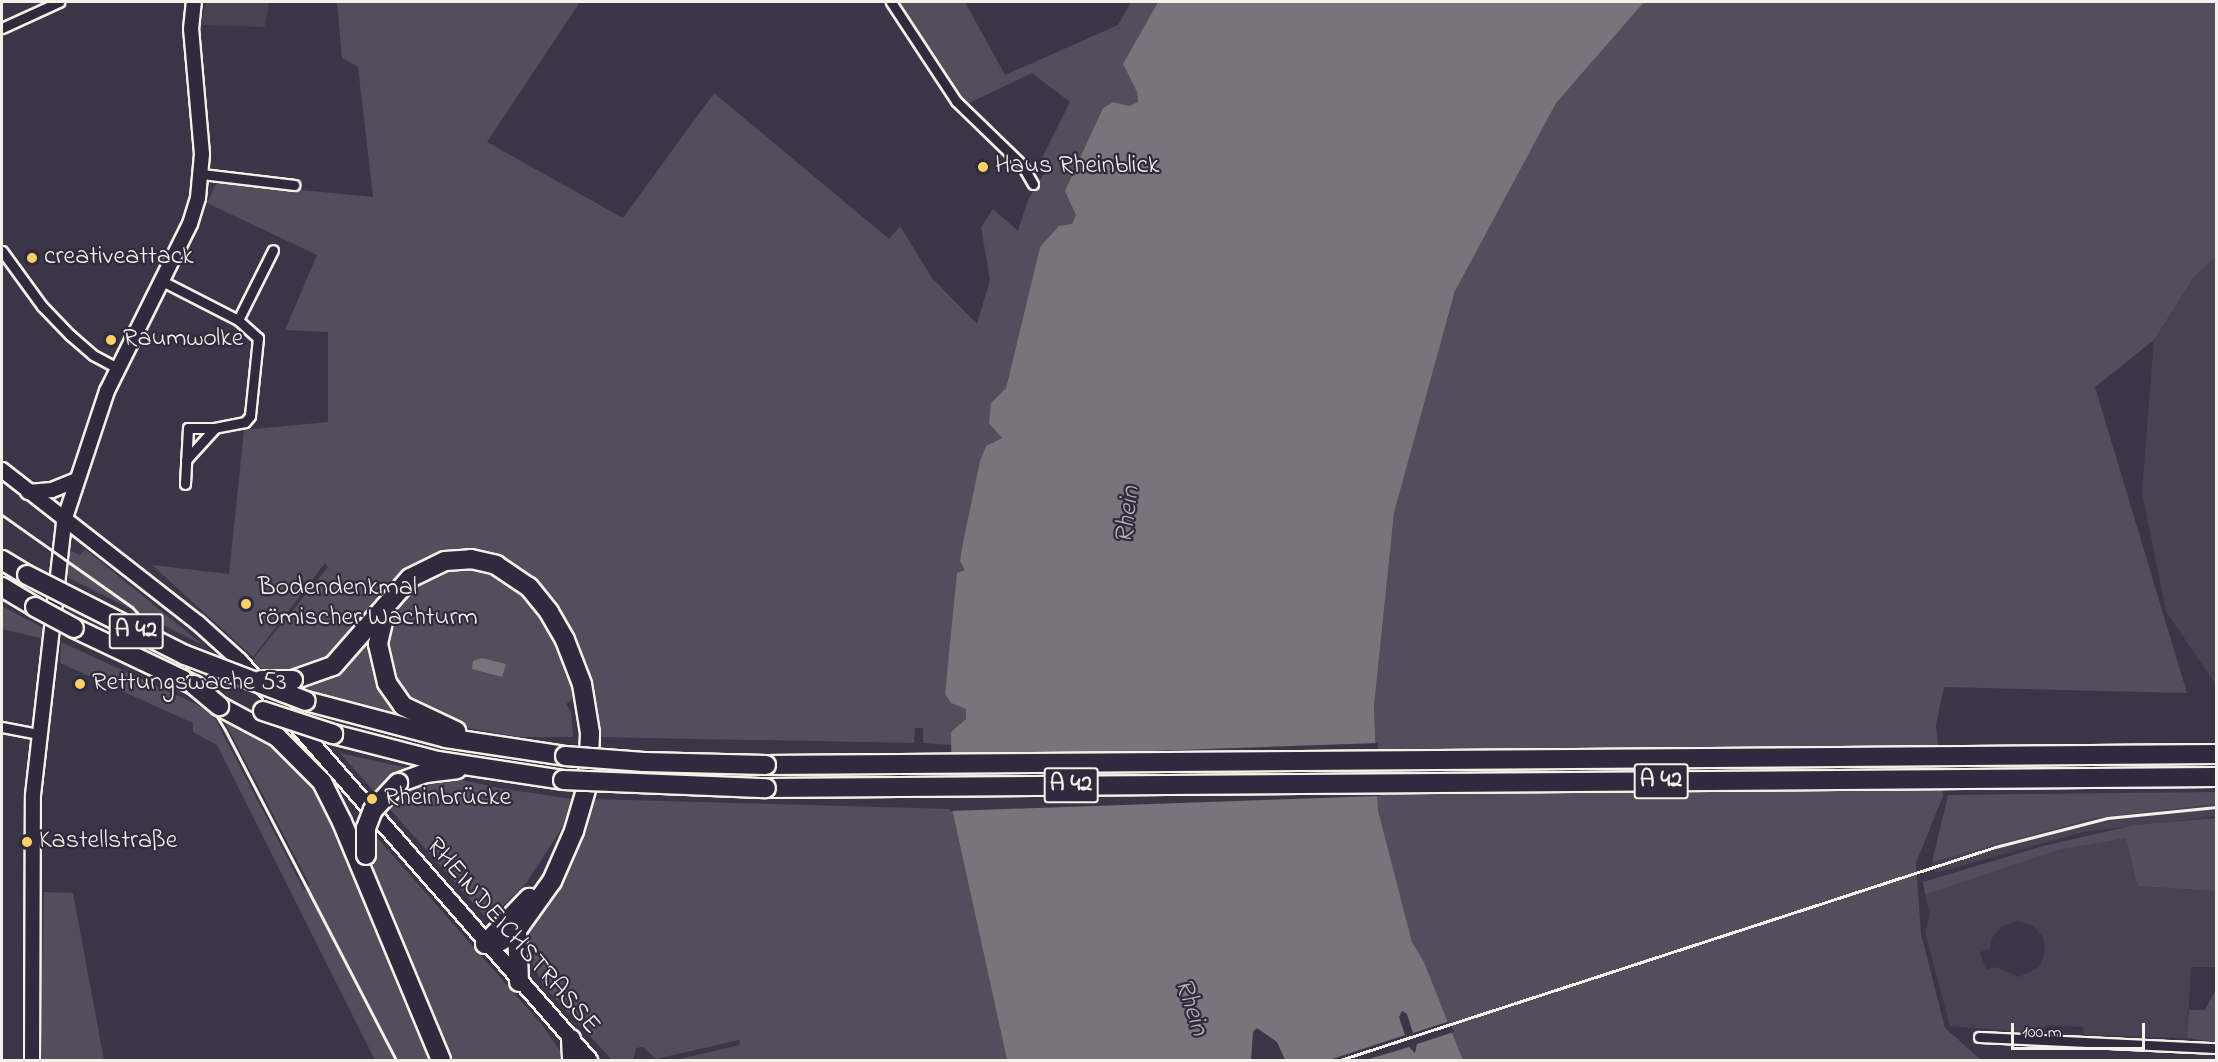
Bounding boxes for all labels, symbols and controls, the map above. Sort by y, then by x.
place label: Haus Rheinblick [995,151,1159,183]
marker: Haus Rheinblick [976,160,990,174]
place label: creativeattack [44,242,194,274]
marker: creativeattack [25,251,39,265]
place label: Raumwolke [123,324,243,356]
marker: Raumwolke [104,333,118,347]
water label: Rhein [1108,484,1148,546]
place label: Bodendenkmal römischer Wachturm [258,573,478,634]
marker: Bodendenkmal römischer Wachturm [239,597,253,611]
road number: A 42 [108,610,164,652]
place label: Rettungswache 53 [92,668,287,700]
marker: Rettungswache 53 [73,677,87,691]
road number: A 42 [1632,760,1690,802]
road number: A 42 [1042,764,1100,806]
place label: Rheinbrücke [384,783,511,815]
marker: Rheinbrücke [365,792,379,806]
place label: Kastellstraße [39,826,177,858]
street label: RHEINDEICHSTRASSE [418,832,606,1042]
marker: Kastellstraße [20,835,34,849]
water label: Rhein [1167,974,1215,1040]
scale bar [2014,1011,2148,1049]
text: 100 m [2022,1020,2062,1046]

